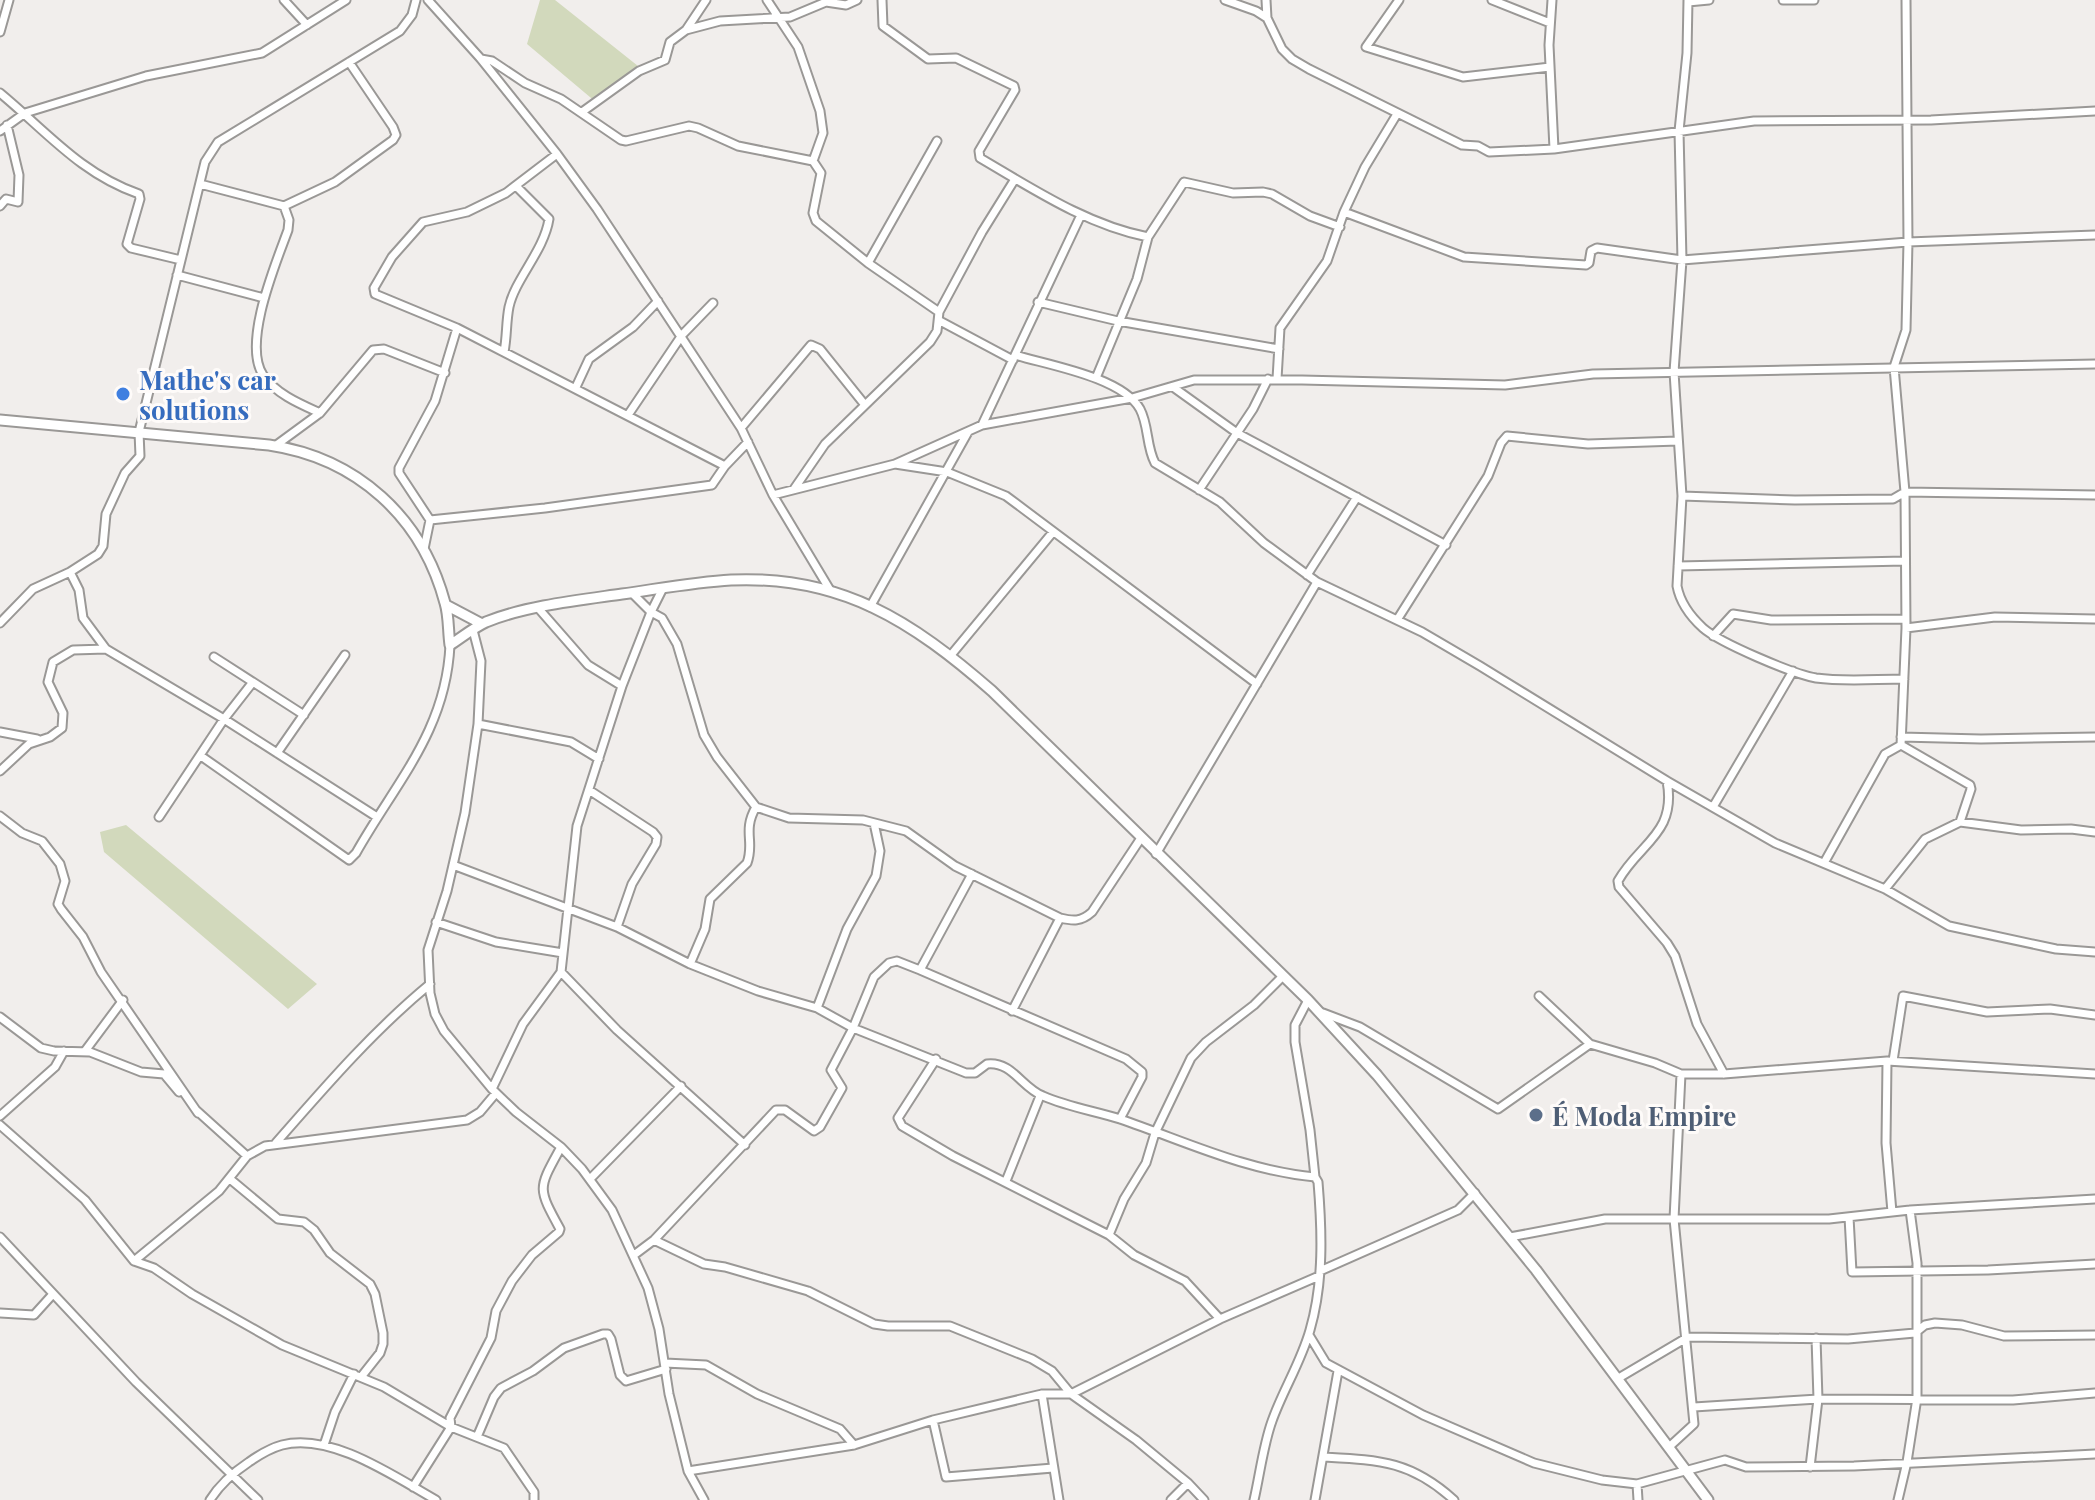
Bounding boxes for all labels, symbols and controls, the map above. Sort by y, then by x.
place label: Mathe's car solutions [139,362,276,427]
marker: Mathe's car solutions [114,385,132,403]
place label: É Moda Empire [1552,1098,1736,1133]
marker: É Moda Empire [1527,1106,1545,1124]

